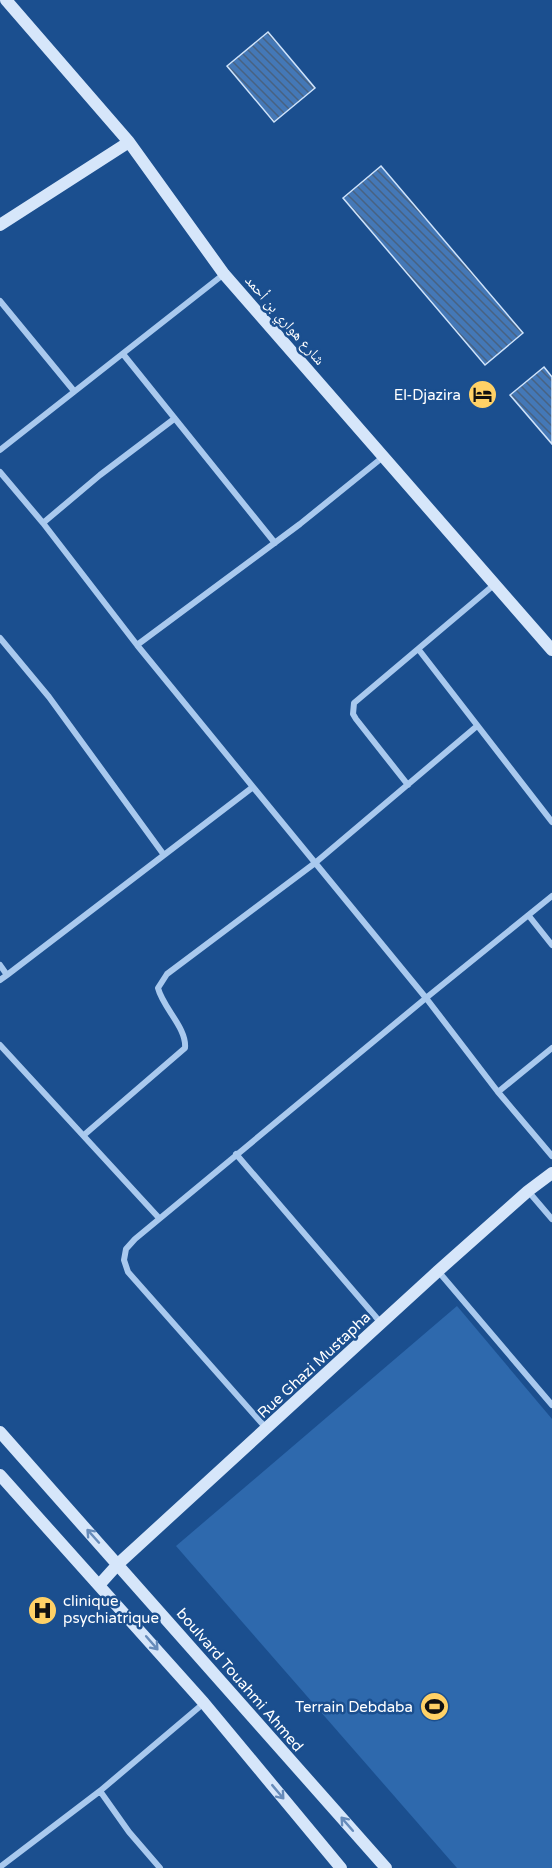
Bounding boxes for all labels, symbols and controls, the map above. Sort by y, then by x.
street label: شارع هواري بن أحمد [239,272,329,370]
hotel icon: El-Djazira [466,379,498,411]
place label: El-Djazira [394,386,461,404]
street label: Rue Ghazi Mustapha [254,1308,374,1422]
one-way arrow [86,1529,100,1544]
place label: clinique psychiatrique [63,1592,159,1627]
hospital icon: clinique psychiatrique [26,1594,58,1626]
street label: boulvard Touahmi Ahmed [173,1605,307,1755]
one-way arrow [145,1635,158,1651]
sports icon: Terrain Debdaba [418,1691,450,1723]
place label: Terrain Debdaba [295,1698,413,1716]
one-way arrow [271,1783,284,1799]
one-way arrow [340,1817,354,1832]

